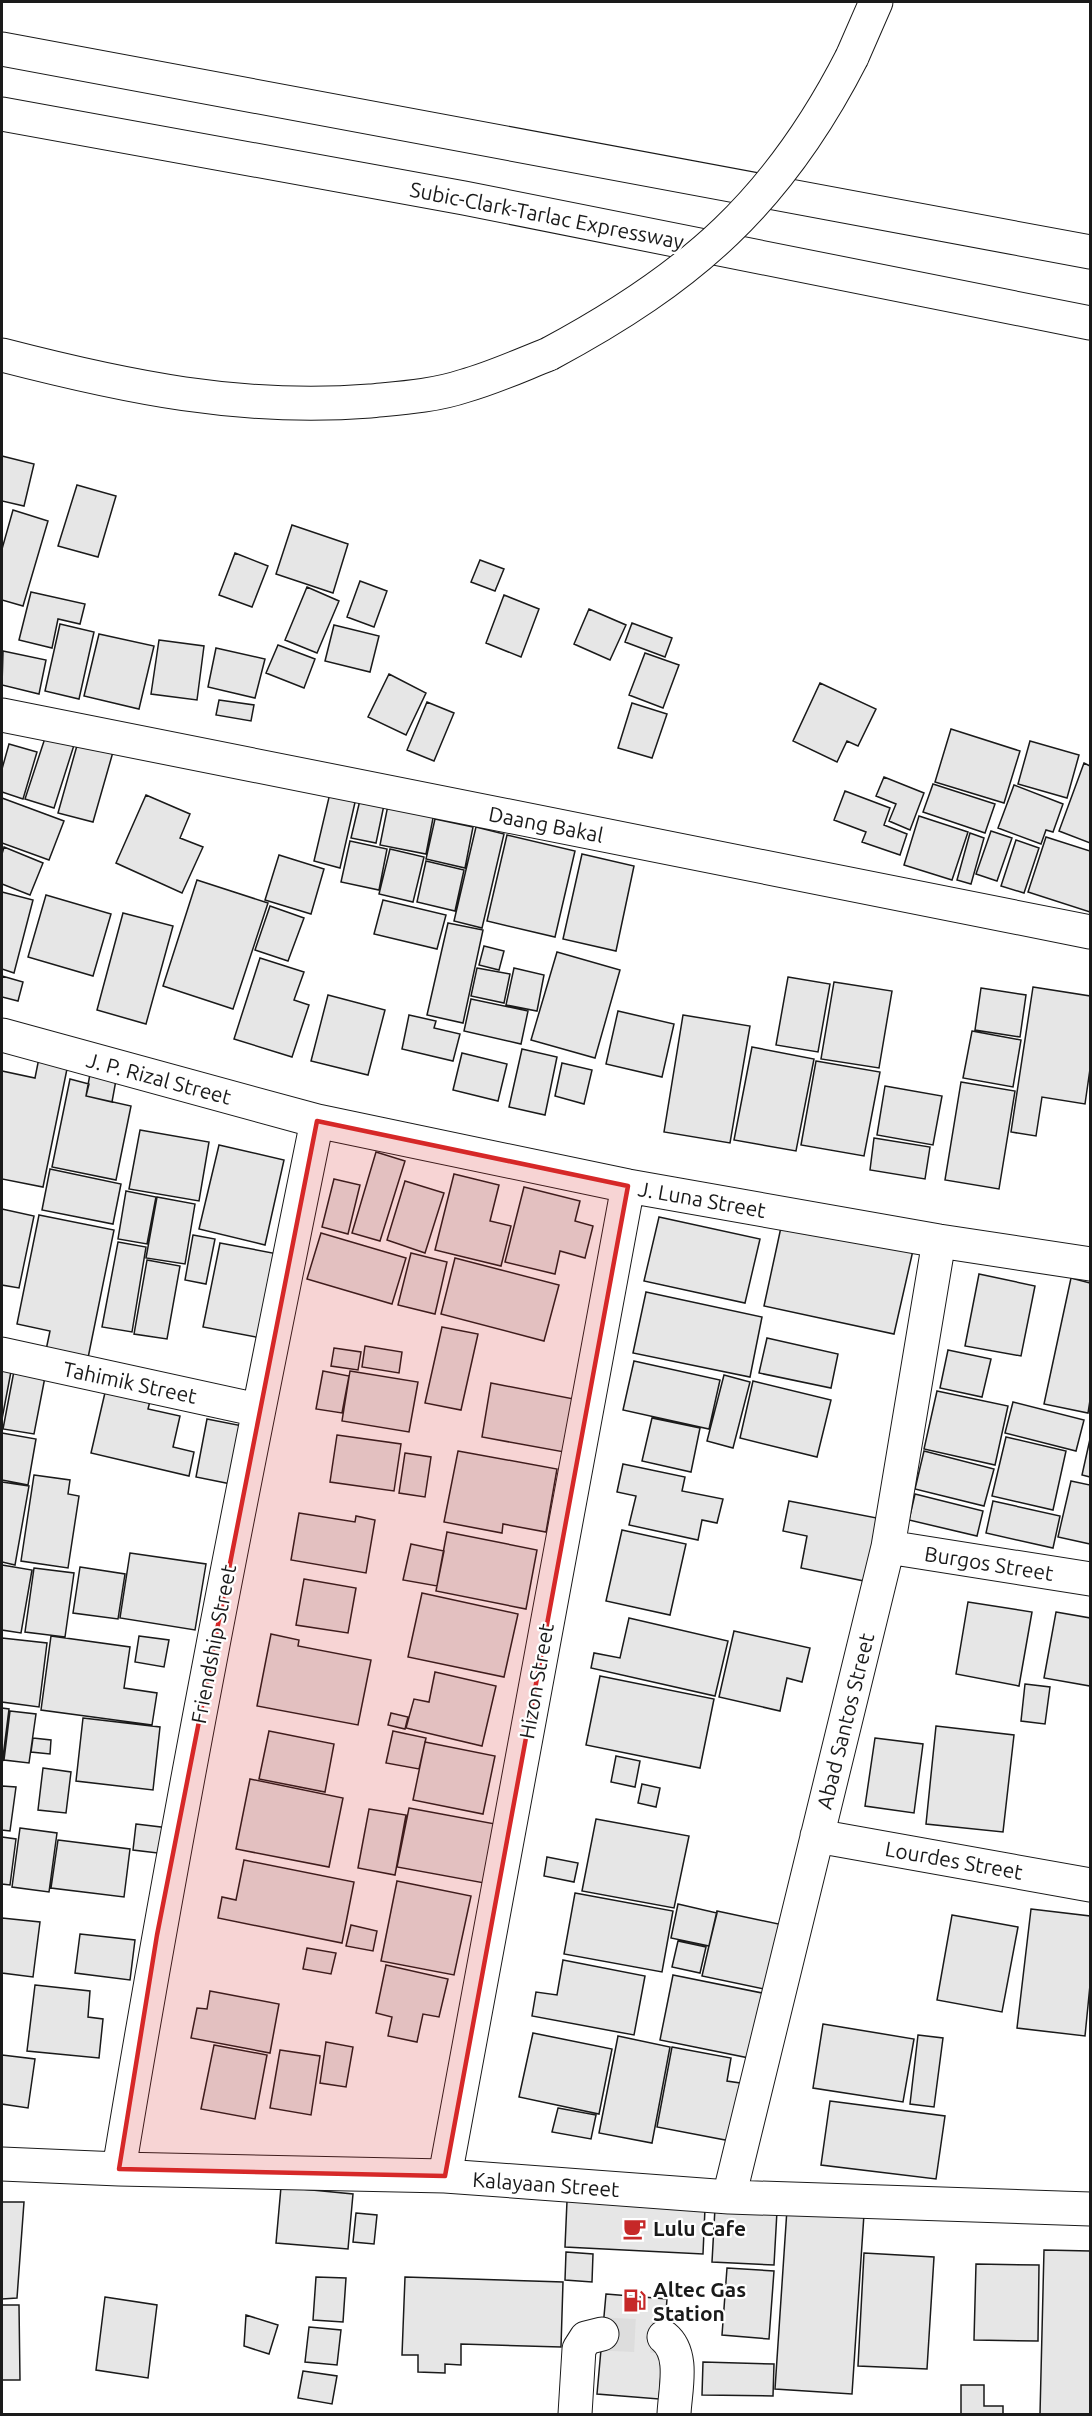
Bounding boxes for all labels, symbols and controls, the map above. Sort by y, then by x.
street label: Subic-Clark-Tarlac Expressway [408,177,686,253]
street label: Daang Bakal [487,801,605,847]
street label: J. P. Rizal Street [84,1047,234,1109]
street label: J. Luna Street [636,1176,768,1222]
street label: Tahimik Street [61,1356,199,1408]
street label: Burgos Street [923,1541,1055,1585]
street label: Friendship Street [186,1562,240,1726]
street label: Hizon Street [514,1621,558,1741]
street label: Abad Santos Street [812,1630,878,1812]
street label: Lourdes Street [883,1836,1025,1884]
street label: Kalayaan Street [472,2167,620,2201]
cafe icon: Lulu Cafe [622,2215,648,2241]
place label: Lulu Cafe [653,2216,746,2240]
place label: Altec Gas Station [653,2277,746,2325]
fuel station icon: Altec Gas Station [622,2288,648,2314]

